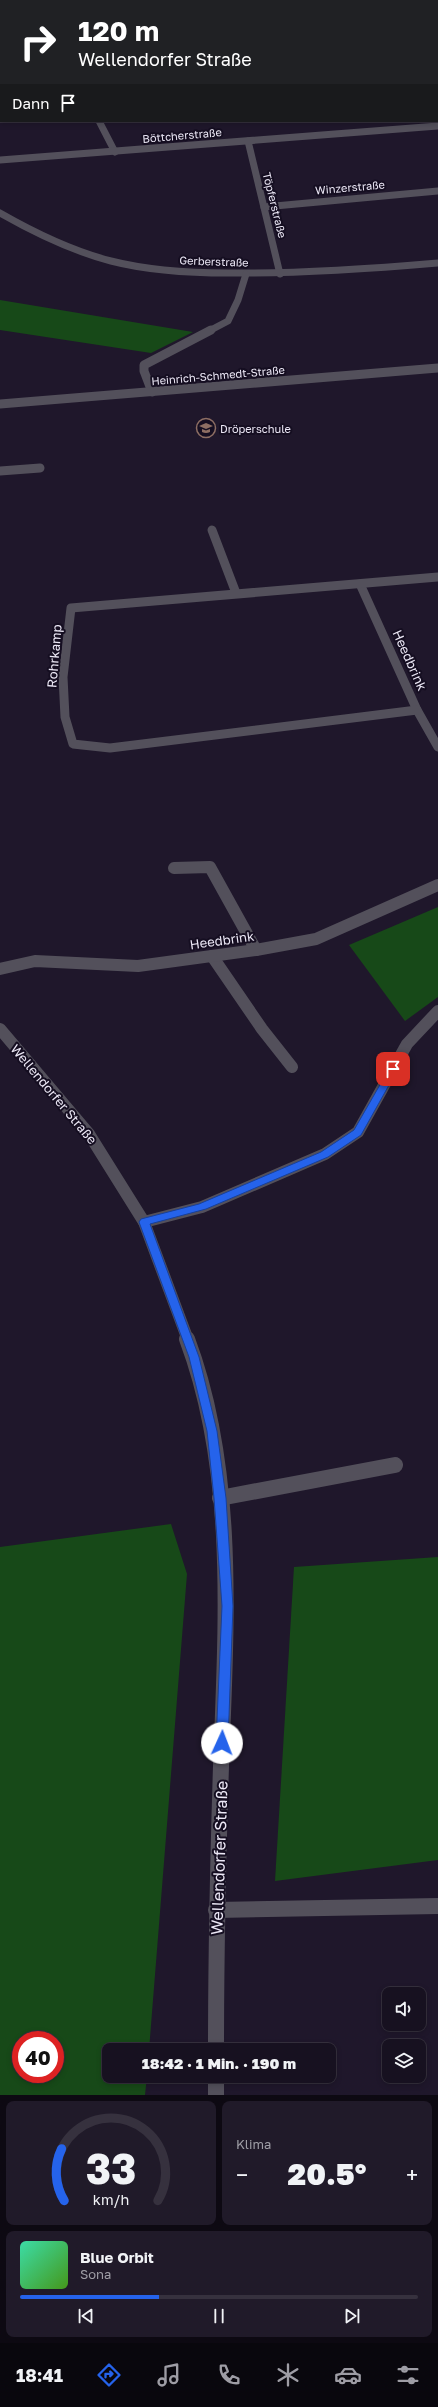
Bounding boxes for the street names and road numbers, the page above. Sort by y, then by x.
street label: Böttcherstraße [142,125,222,145]
street label: Töpferstraße [261,171,289,239]
street label: Winzerstraße [315,177,385,197]
street label: Gerberstraße [179,253,249,269]
street label: Heinrich-Schmedt-Straße [151,363,285,387]
street label: Rohrkamp [43,624,65,688]
street label: Heedbrink [390,627,431,693]
street label: Heedbrink [189,927,256,952]
street label: Wellendorfer Straße [8,1041,100,1147]
street label: Wellendorfer Straße [206,1780,232,1936]

